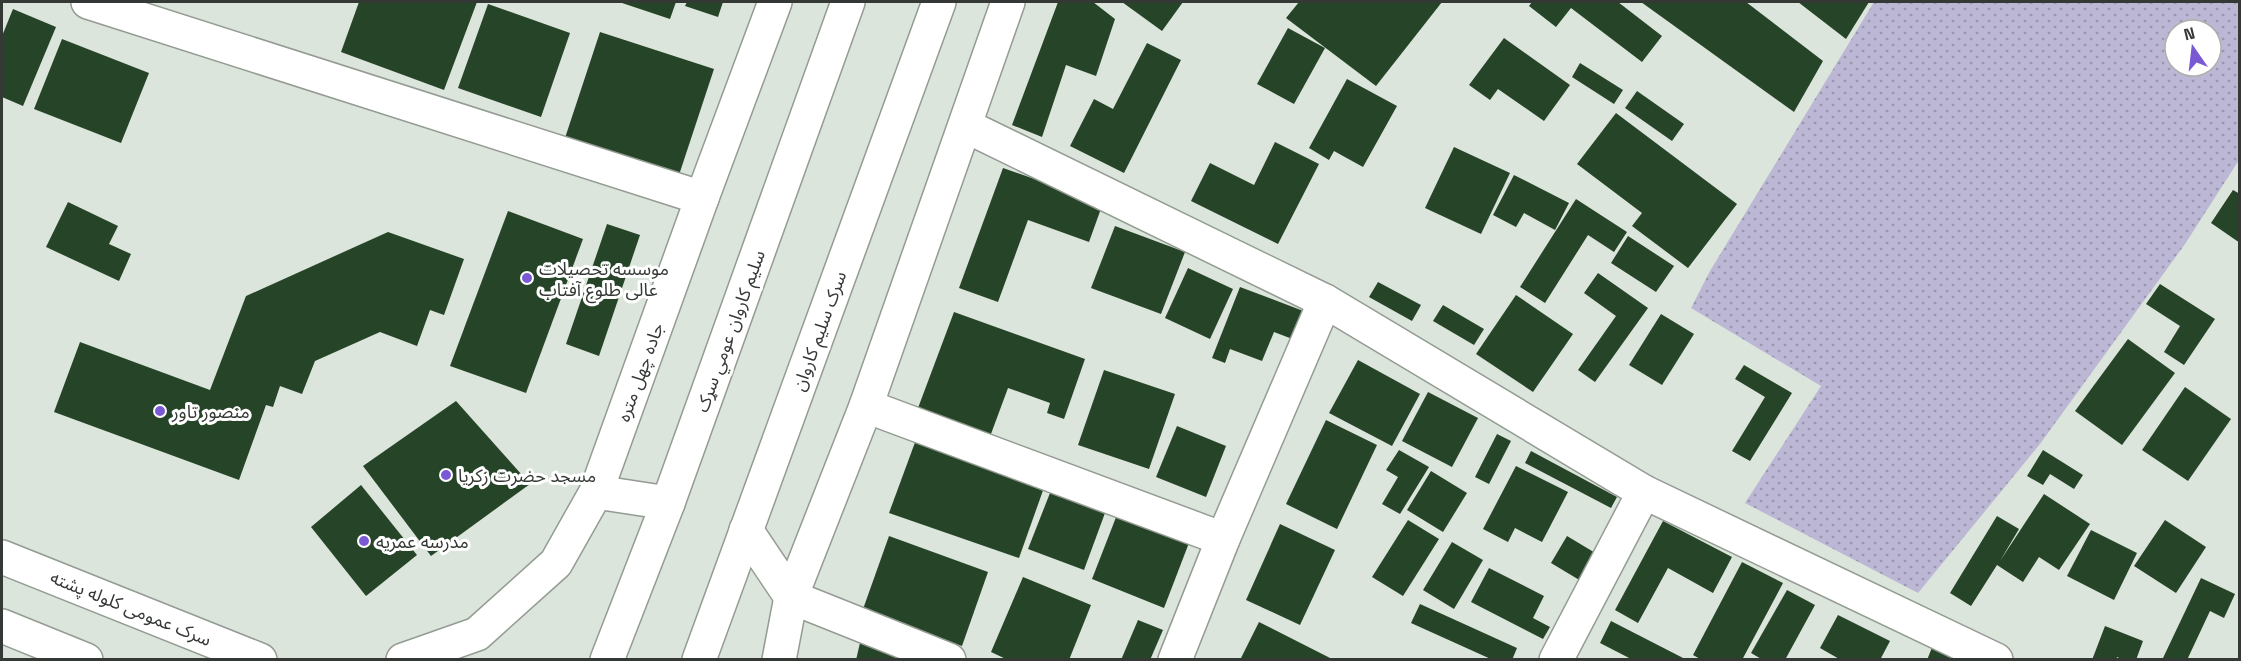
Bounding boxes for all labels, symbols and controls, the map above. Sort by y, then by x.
north arrow [2163,18,2223,78]
text: N [2182,22,2197,45]
street label: سلیم کاروان عومي سړک [690,247,772,416]
place label: موسسه تحصیلات عالی طلوع آفتاب [539,257,669,304]
street label: سرک سلیم کاروان [787,268,853,395]
marker: موسسه تحصیلات عالی طلوع آفتاب [520,271,534,285]
street label: جاده چهل متره [611,319,669,425]
place label: منصور تاور [171,400,250,423]
marker: منصور تاور [153,404,167,418]
place label: مسجد حضرت زکریا [458,464,596,487]
marker: مسجد حضرت زکریا [439,468,453,482]
place label: مدرسه عمریه [376,530,469,553]
marker: مدرسه عمریه [357,534,371,548]
street label: سرک عمومی کلوله پشته [47,565,215,651]

